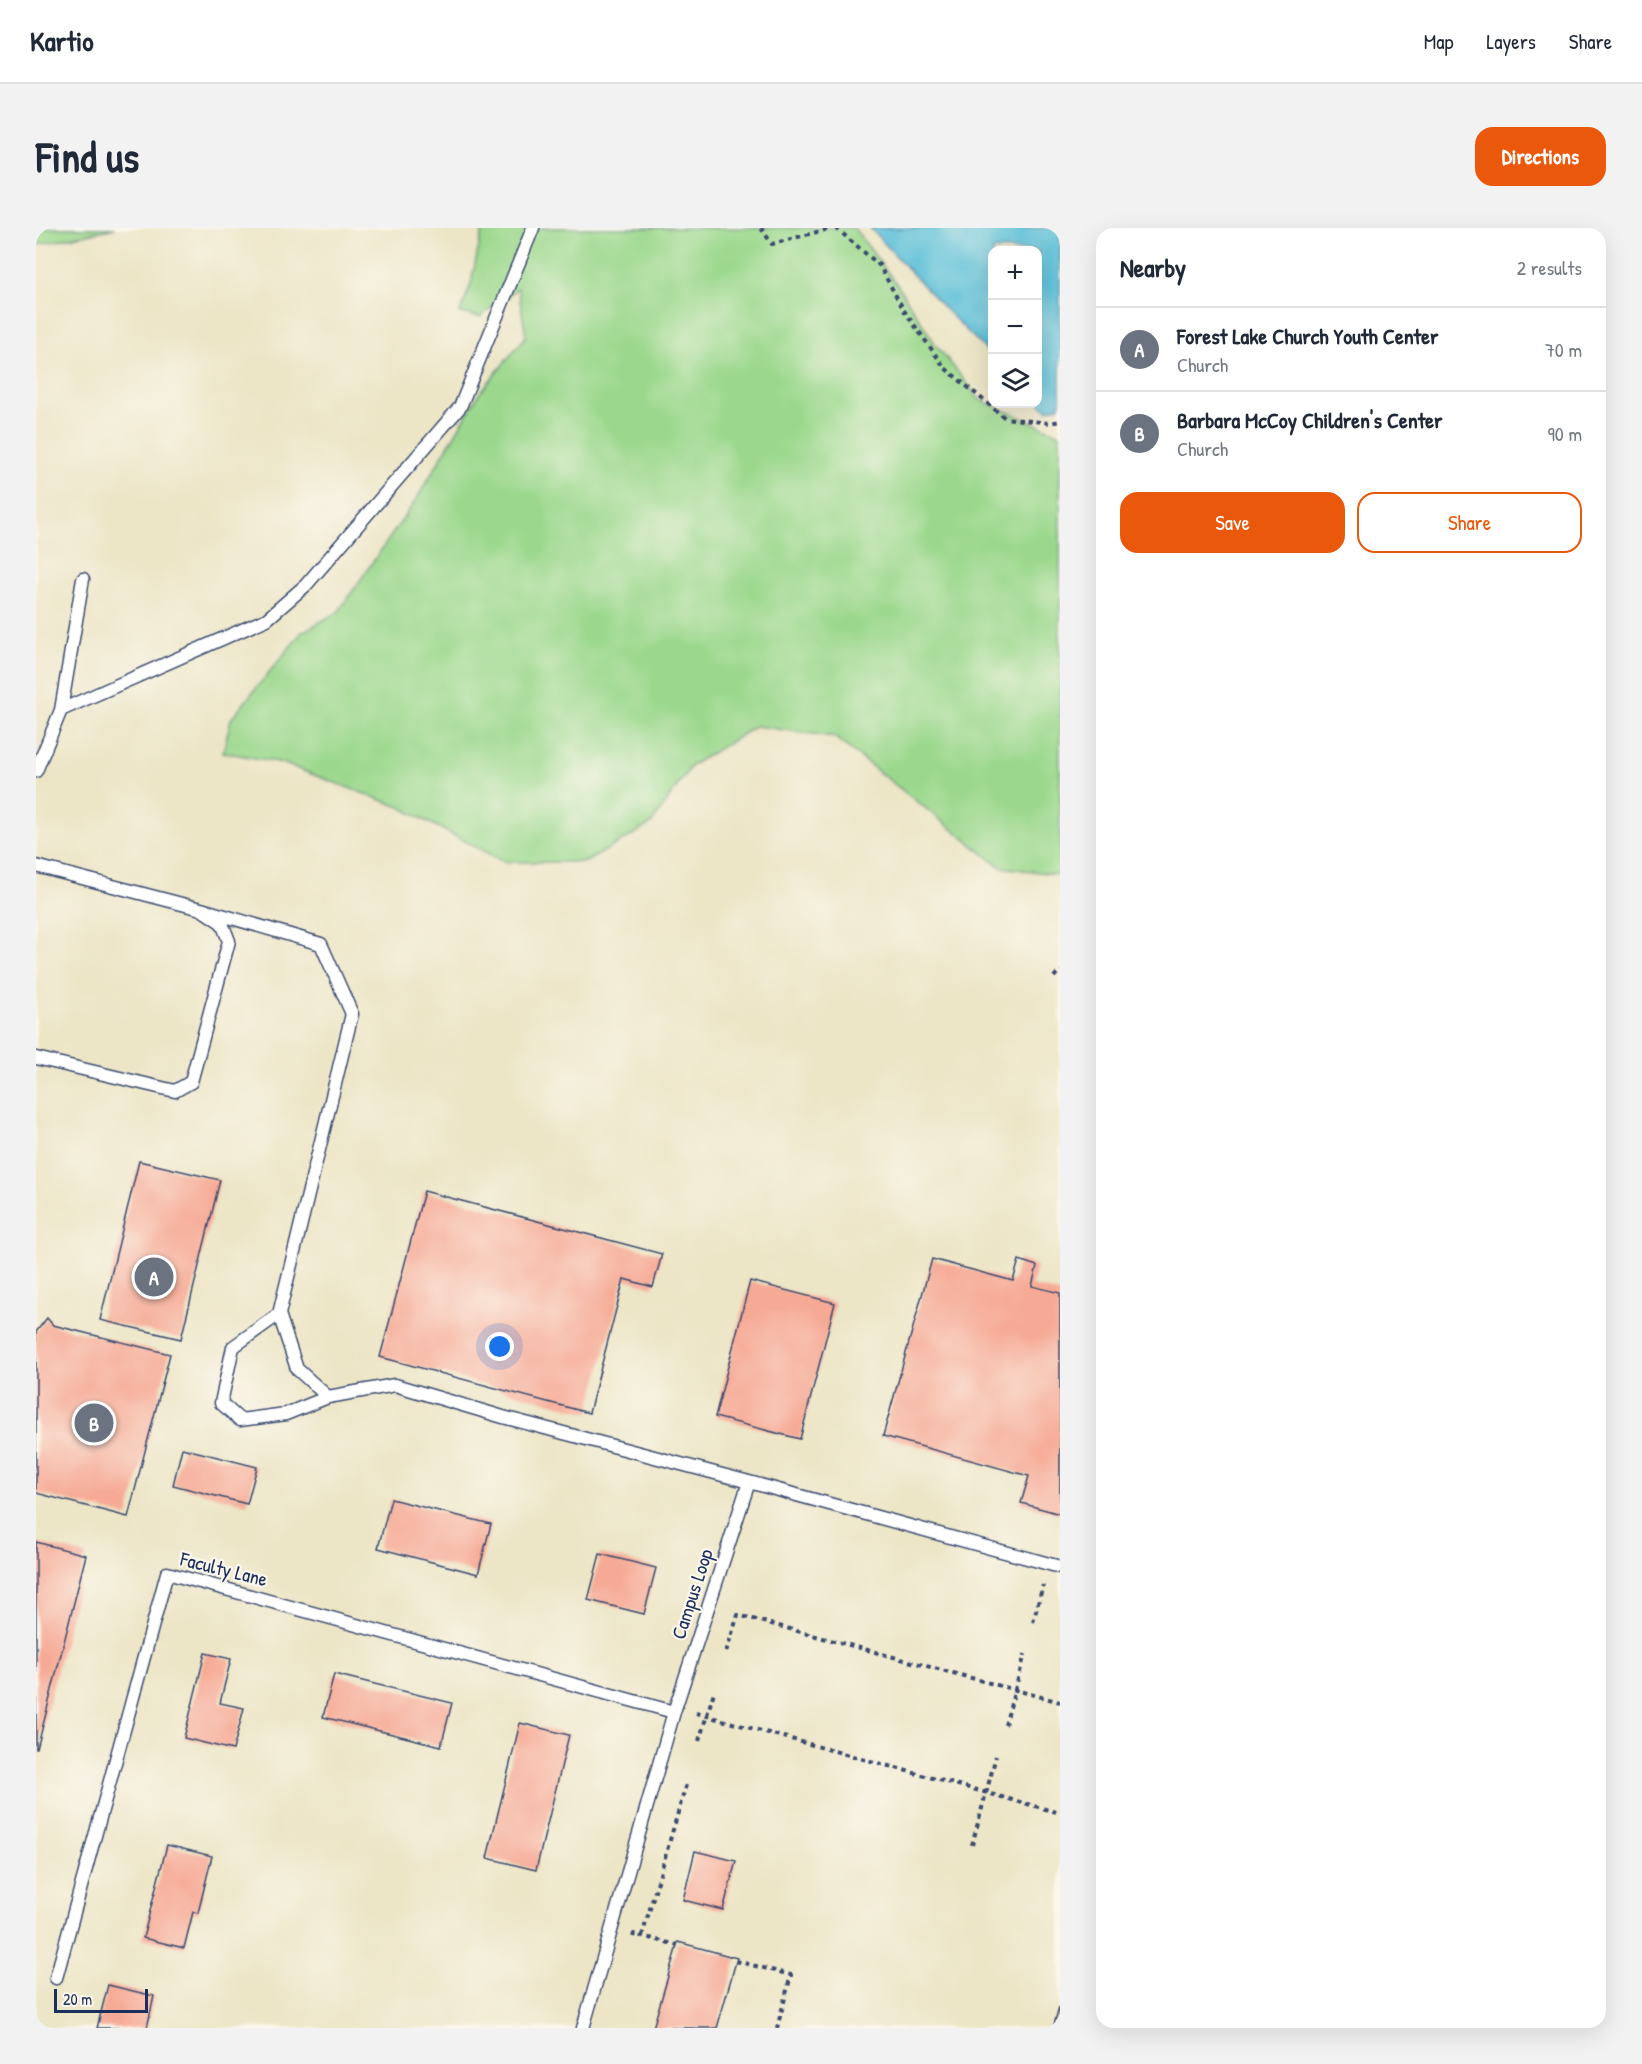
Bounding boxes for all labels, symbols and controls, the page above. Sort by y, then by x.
text: Kartio [30,22,94,60]
text: Map [1424,27,1453,56]
text: Layers [1486,27,1536,56]
text: Share [1569,27,1612,56]
button: Directions [1475,127,1606,186]
text: Find us [36,128,139,185]
map controls [988,246,1042,408]
button: + [988,246,1042,300]
text: Nearby [1120,250,1186,285]
text: 2 results [1517,254,1582,281]
button: − [988,300,1042,354]
text: Forest Lake Church Youth Center [1177,321,1438,351]
text: A [1135,336,1144,363]
text: 70 m [1545,336,1582,363]
text: Church [1177,351,1228,378]
button: layers [988,354,1042,408]
text: Barbara McCoy Children's Center [1177,405,1443,435]
text: B [1134,420,1145,447]
text: 90 m [1548,420,1582,447]
text: Church [1177,435,1228,462]
button: Save [1120,492,1345,553]
button: Share [1357,492,1582,553]
pin: A [134,1254,174,1300]
your location [485,1332,514,1361]
pin: B [74,1400,114,1446]
street label: Faculty Lane [177,1544,270,1592]
street label: Campus Loop [664,1545,719,1642]
scale bar [54,1986,148,2014]
text: 20 m [63,1988,92,2010]

